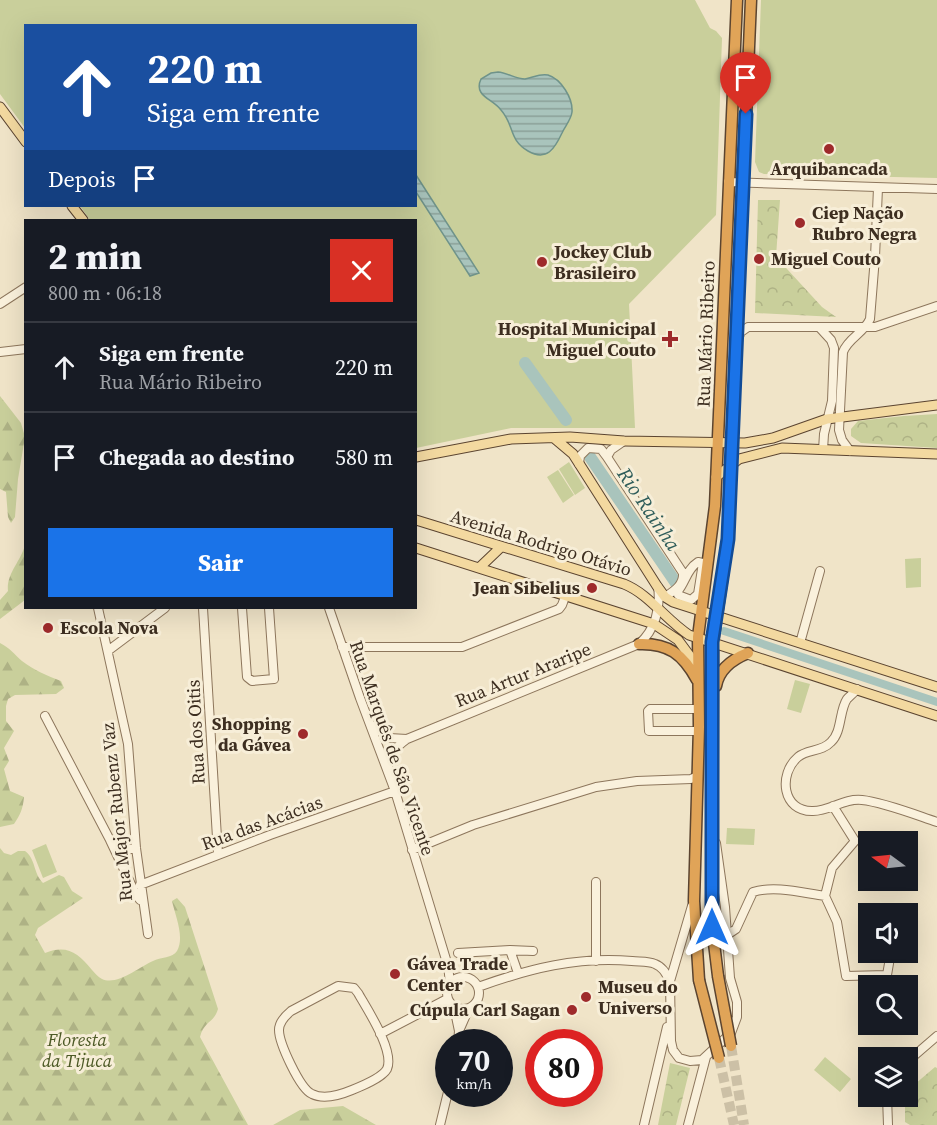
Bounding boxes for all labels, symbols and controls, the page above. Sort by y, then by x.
text: 220 m [147,39,262,97]
icon: ahead [48,48,126,126]
pin [720,52,771,114]
icon: arrive [729,61,762,94]
text: Siga em frente [147,94,320,131]
marker: Arquibancada [822,142,836,156]
place label: Arquibancada [770,156,888,181]
icon: arrive [128,162,161,195]
text: Depois [48,164,116,194]
place label: Ciep Nação Rubro Negra [812,200,917,246]
marker: Ciep Nação Rubro Negra [793,216,807,230]
text: 2 min [48,232,142,281]
button: close [330,239,393,302]
place label: Jockey Club Brasileiro [553,239,652,285]
place label: Miguel Couto [771,246,881,271]
marker: Miguel Couto [752,252,766,266]
marker: Jockey Club Brasileiro [535,255,549,269]
street label: Rua Mário Ribeiro [690,260,721,408]
text: 800 m · 06:18 [48,279,162,307]
place label: Hospital Municipal Miguel Couto [498,316,656,362]
marker: Hospital Municipal Miguel Couto [661,330,679,348]
text: Siga em frente [99,338,244,368]
icon: ahead [48,351,81,384]
text: 220 m [335,352,393,382]
text: Rua Mário Ribeiro [99,368,262,396]
icon: arrive [48,441,81,474]
text: Chegada ao destino [99,442,294,472]
text: 580 m [335,442,393,472]
water label: Rio Rainha [610,461,688,557]
street label: Avenida Rodrigo Otávio [448,503,635,582]
button: Sair [48,528,393,597]
place label: Jean Sibelius [472,575,580,600]
marker: Jean Sibelius [585,581,599,595]
place label: Escola Nova [60,615,159,640]
marker: Escola Nova [41,621,55,635]
street label: Rua Artur Araripe [451,636,594,713]
street label: Rua Marquês de São Vicente [344,637,441,859]
street label: Rua dos Oitis [180,679,211,785]
place label: Shopping da Gávea [212,711,291,757]
street label: Rua Major Rubenz Vaz [95,721,138,903]
marker: Shopping da Gávea [296,727,310,741]
street label: Rua das Acácias [198,789,326,856]
north arrow [858,831,918,891]
map controls [858,831,918,1107]
position arrow [680,895,744,959]
button: sound [858,903,918,963]
place label: Gávea Trade Center [407,951,508,997]
marker: Gávea Trade Center [388,967,402,981]
place label: Museu do Universo [598,974,678,1020]
button: search [858,975,918,1035]
marker: Museu do Universo [579,990,593,1004]
place label: Cúpula Carl Sagan [410,997,560,1022]
marker: Cúpula Carl Sagan [565,1003,579,1017]
park label: Floresta da Tijuca [42,1027,113,1073]
speed limit sign: 80 [525,1029,603,1107]
text: 70 [458,1040,490,1081]
button: layers [858,1047,918,1107]
text: km/h [456,1073,492,1094]

